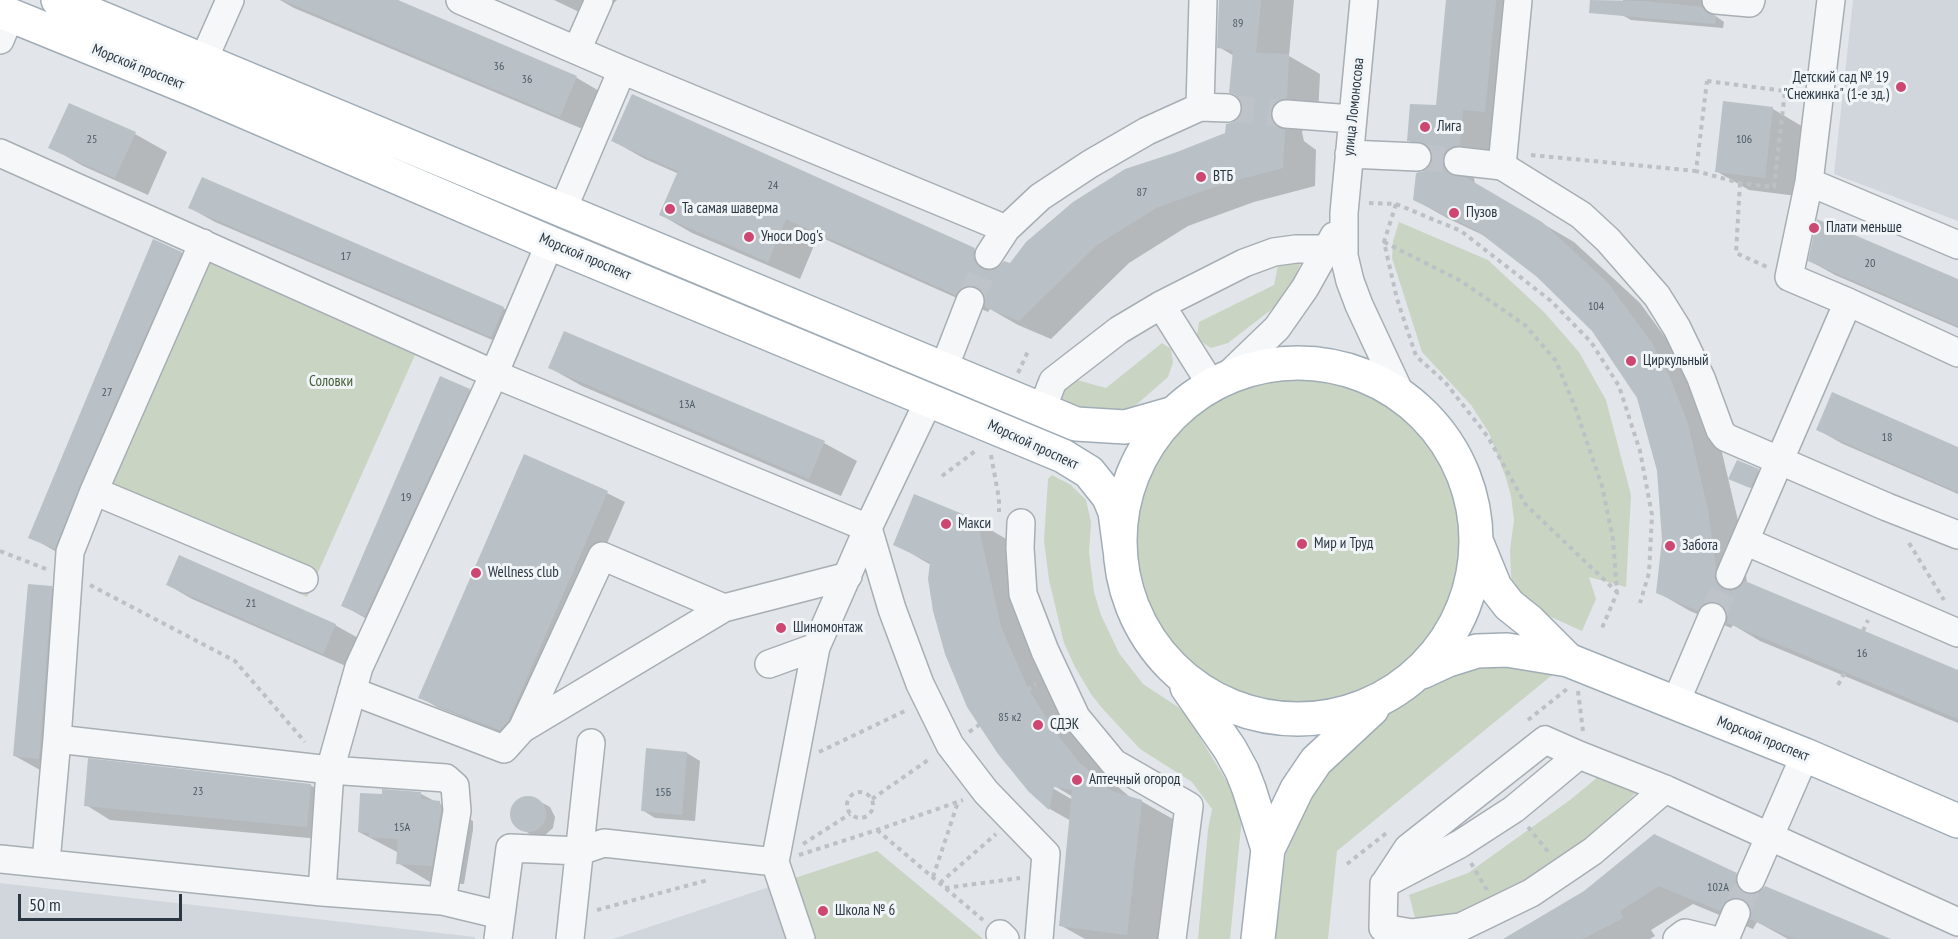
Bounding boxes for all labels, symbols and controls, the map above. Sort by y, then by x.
house number: 89 [1233,17,1243,31]
street label: Морской проспект [89,40,187,94]
street label: улица Ломоносова [1340,57,1368,157]
house number: 36 [494,60,504,74]
place label: Детский сад № 19 "Снежинка" (1-е зд.) [1783,69,1889,104]
house number: 36 [522,73,532,87]
marker: Детский сад № 19 "Снежинка" (1-е зд.) [1894,80,1908,94]
place label: Лига [1437,118,1462,136]
marker: Лига [1418,120,1432,134]
house number: 25 [87,133,97,147]
house number: 106 [1736,133,1752,147]
place label: ВТБ [1213,168,1233,186]
marker: ВТБ [1194,170,1208,184]
house number: 24 [768,179,778,193]
house number: 87 [1137,186,1147,200]
place label: Та самая шаверма [682,200,778,218]
marker: Та самая шаверма [663,202,677,216]
place label: Пузов [1466,204,1497,222]
marker: Пузов [1447,206,1461,220]
place label: Плати меньше [1826,219,1902,237]
marker: Плати меньше [1807,221,1821,235]
place label: Уноси Dog's [761,228,823,246]
street label: Морской проспект [536,230,634,284]
marker: Уноси Dog's [742,230,756,244]
house number: 17 [341,250,351,264]
house number: 20 [1865,257,1875,271]
house number: 104 [1588,300,1604,314]
place label: Циркульный [1643,352,1709,370]
marker: Циркульный [1624,354,1638,368]
park label: Соловки [309,373,353,391]
house number: 27 [102,386,112,400]
house number: 13А [679,398,695,412]
street label: Морской проспект [985,416,1081,474]
house number: 18 [1882,431,1892,445]
house number: 19 [401,491,411,505]
place label: Макси [958,515,991,533]
marker: Макси [939,517,953,531]
place label: Мир и Труд [1314,535,1373,553]
marker: Мир и Труд [1295,537,1309,551]
place label: Забота [1682,537,1718,555]
marker: Забота [1663,539,1677,553]
place label: Wellness club [488,564,559,582]
marker: Wellness club [469,566,483,580]
house number: 21 [246,597,256,611]
place label: Шиномонтаж [793,619,863,637]
marker: Шиномонтаж [774,621,788,635]
house number: 16 [1857,647,1867,661]
house number: 85 к2 [998,711,1022,725]
street label: Морской проспект [1714,712,1812,766]
place label: СДЭК [1050,716,1079,734]
marker: СДЭК [1031,718,1045,732]
place label: Аптечный огород [1089,771,1180,789]
marker: Аптечный огород [1070,773,1084,787]
house number: 23 [193,785,203,799]
house number: 15Б [655,786,671,800]
house number: 15А [394,821,410,835]
house number: 102А [1707,881,1729,895]
scale bar [21,882,184,920]
text: 50 m [29,893,61,916]
place label: Школа № 6 [835,902,895,920]
marker: Школа № 6 [816,904,830,918]

